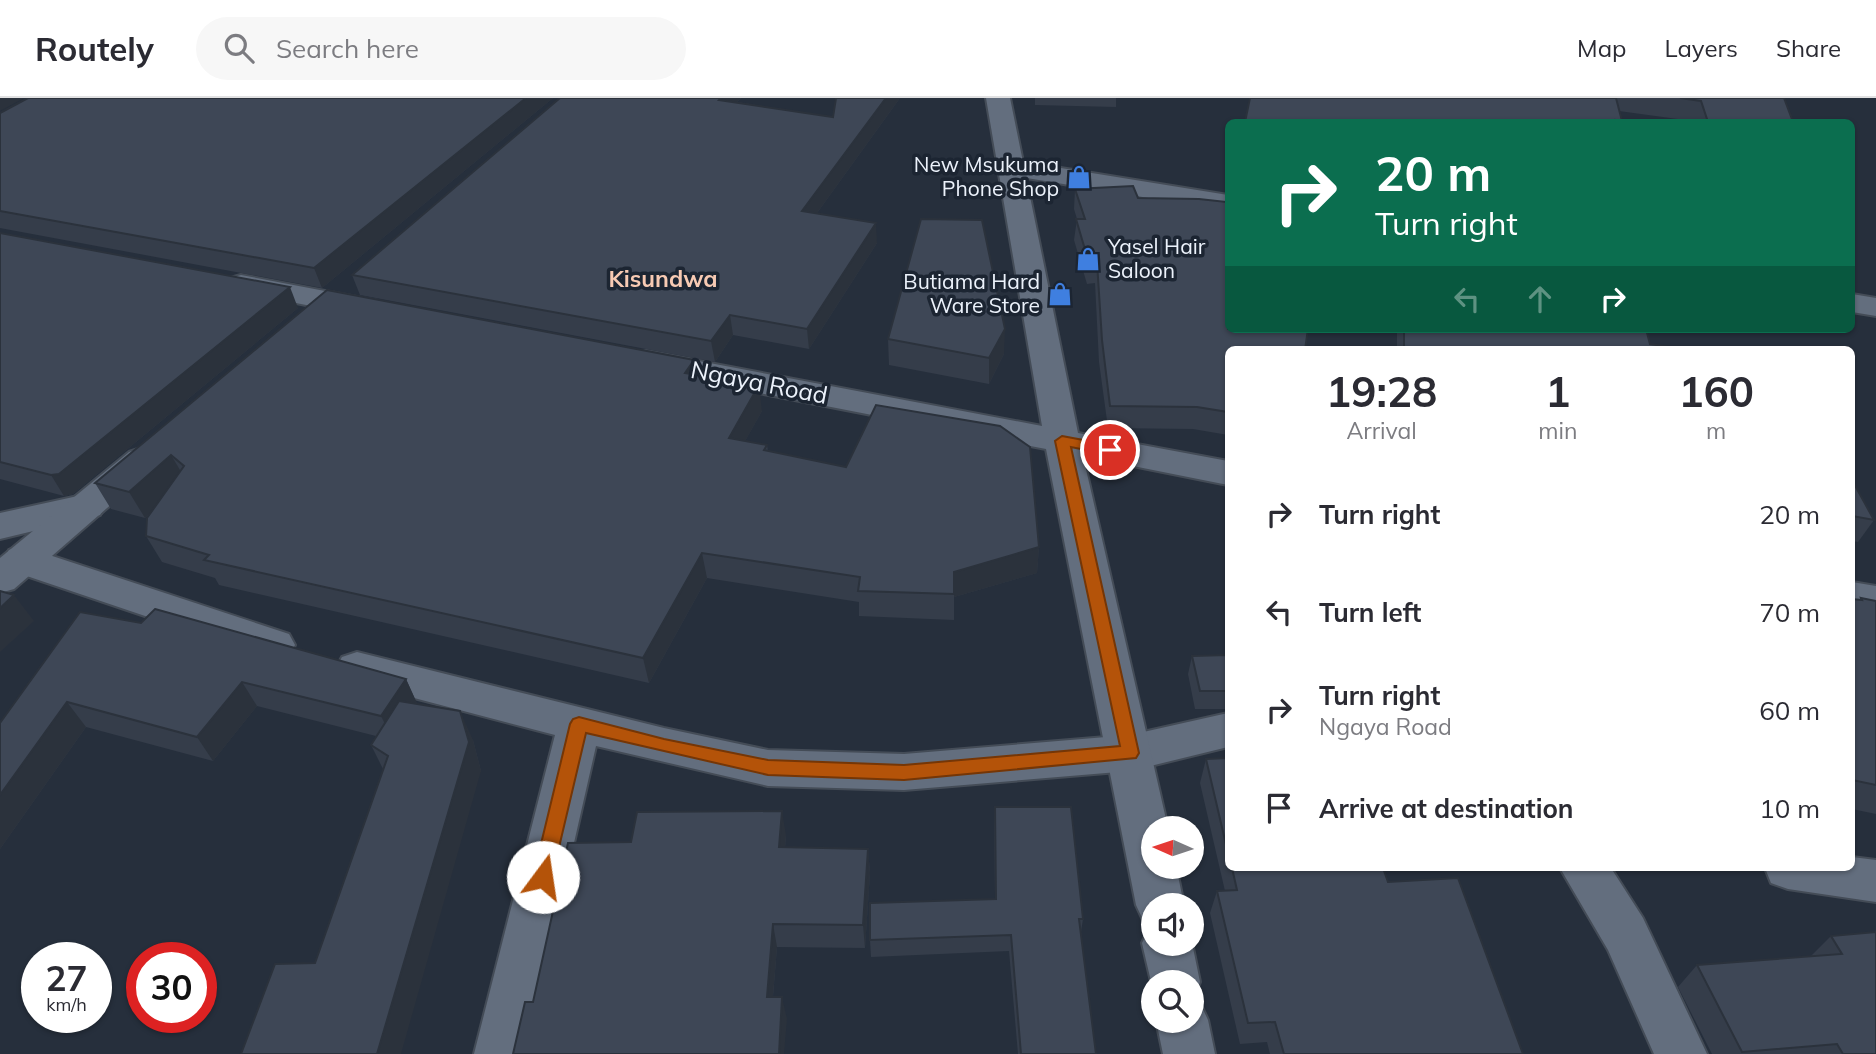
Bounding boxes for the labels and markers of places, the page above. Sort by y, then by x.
place label: New Msukuma Phone Shop [914,151,1059,201]
shop icon: New Msukuma Phone Shop [1065,163,1093,191]
place label: Yasel Hair Saloon [1107,233,1206,283]
shop icon: Yasel Hair Saloon [1074,245,1102,273]
place label: Butiama Hard Ware Store [903,268,1040,318]
shop icon: Butiama Hard Ware Store [1046,280,1074,308]
pin [1080,420,1140,480]

